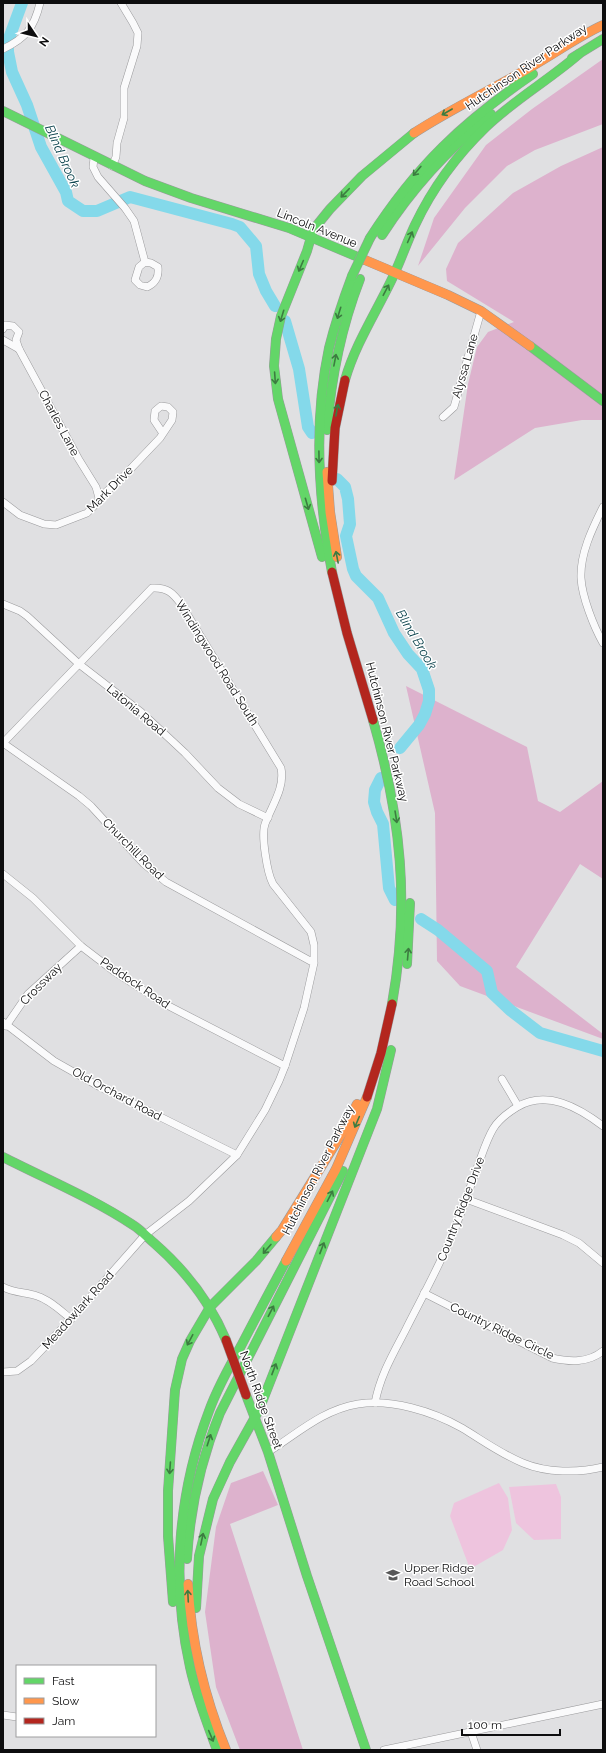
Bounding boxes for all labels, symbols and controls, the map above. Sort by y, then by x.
north arrow [16,16,56,56]
street label: Hutchinson River Parkway [463,21,590,113]
text: N [36,34,52,49]
one-way arrow [441,109,453,117]
water label: Blind Brook [42,122,83,190]
one-way arrow [413,166,422,176]
one-way arrow [341,188,350,198]
street label: Lincoln Avenue [275,206,359,250]
one-way arrow [407,231,414,243]
one-way arrow [297,259,304,271]
one-way arrow [383,284,390,296]
one-way arrow [334,307,342,319]
one-way arrow [277,309,285,321]
street label: Alyssa Lane [449,332,481,400]
one-way arrow [331,354,339,367]
one-way arrow [271,371,278,384]
street label: Charles Lane [36,388,82,458]
one-way arrow [334,403,342,416]
one-way arrow [315,450,322,463]
street label: Mark Drive [84,463,136,515]
one-way arrow [304,497,311,510]
one-way arrow [333,551,341,564]
street label: Windingwood Road South [173,598,261,728]
water label: Blind Brook [393,607,440,672]
street label: Hutchinson River Parkway [363,661,411,804]
street label: Latonia Road [104,681,168,739]
one-way arrow [392,810,400,823]
street label: Churchill Road [100,816,166,882]
one-way arrow [404,948,412,961]
street label: Paddock Road [98,955,172,1011]
street label: Crossway [17,960,65,1008]
street label: Old Orchard Road [70,1065,164,1123]
street label: Hutchinson River Parkway [279,1102,357,1237]
one-way arrow [353,1115,361,1127]
street label: Country Ridge Drive [435,1155,487,1263]
one-way arrow [327,1190,335,1202]
one-way arrow [262,1243,271,1254]
one-way arrow [319,1243,327,1255]
street label: Meadowlark Road [39,1268,117,1352]
street label: Country Ridge Circle [448,1300,556,1362]
one-way arrow [268,1306,275,1318]
one-way arrow [186,1334,193,1346]
street label: North Ridge Street [237,1349,285,1451]
one-way arrow [271,1364,279,1376]
one-way arrow [206,1435,214,1447]
one-way arrow [166,1461,173,1474]
one-way arrow [199,1533,207,1546]
place label: Upper Ridge Road School [404,1561,475,1589]
school or university icon: Upper Ridge Road School [385,1567,401,1583]
one-way arrow [184,1590,192,1603]
legend [16,1665,156,1737]
text: Fast [52,1674,75,1688]
text: Slow [52,1694,79,1708]
scale bar [462,1711,560,1737]
text: Jam [52,1714,75,1728]
text: 100 m [468,1718,502,1732]
one-way arrow [208,1729,215,1741]

